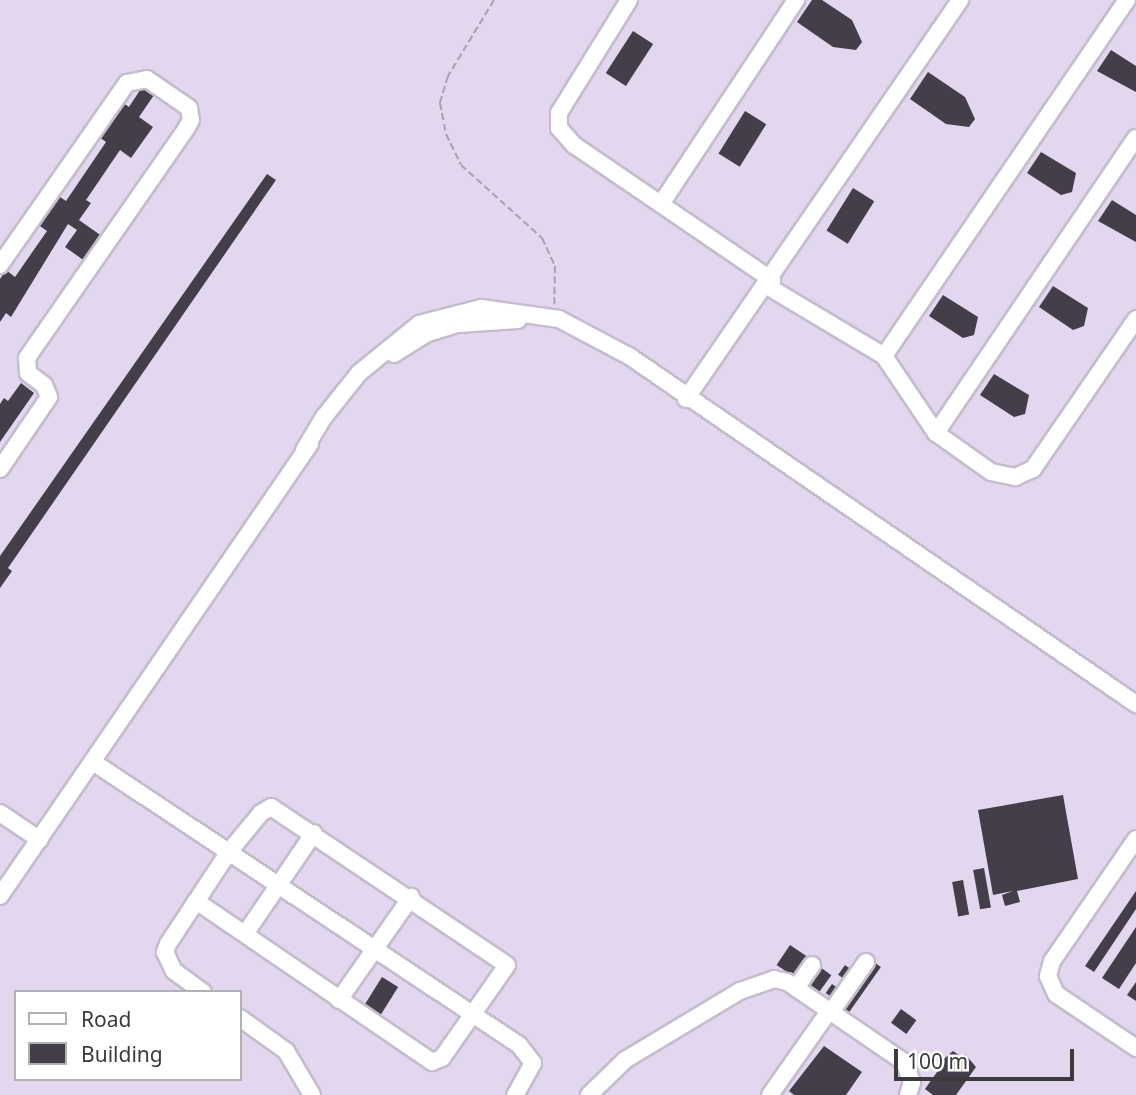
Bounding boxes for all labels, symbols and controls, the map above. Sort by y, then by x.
legend [14,990,242,1081]
text: Road [81,1005,131,1033]
scale bar [898,1036,1078,1080]
text: Building [81,1040,163,1068]
text: 100 m [907,1047,968,1075]

